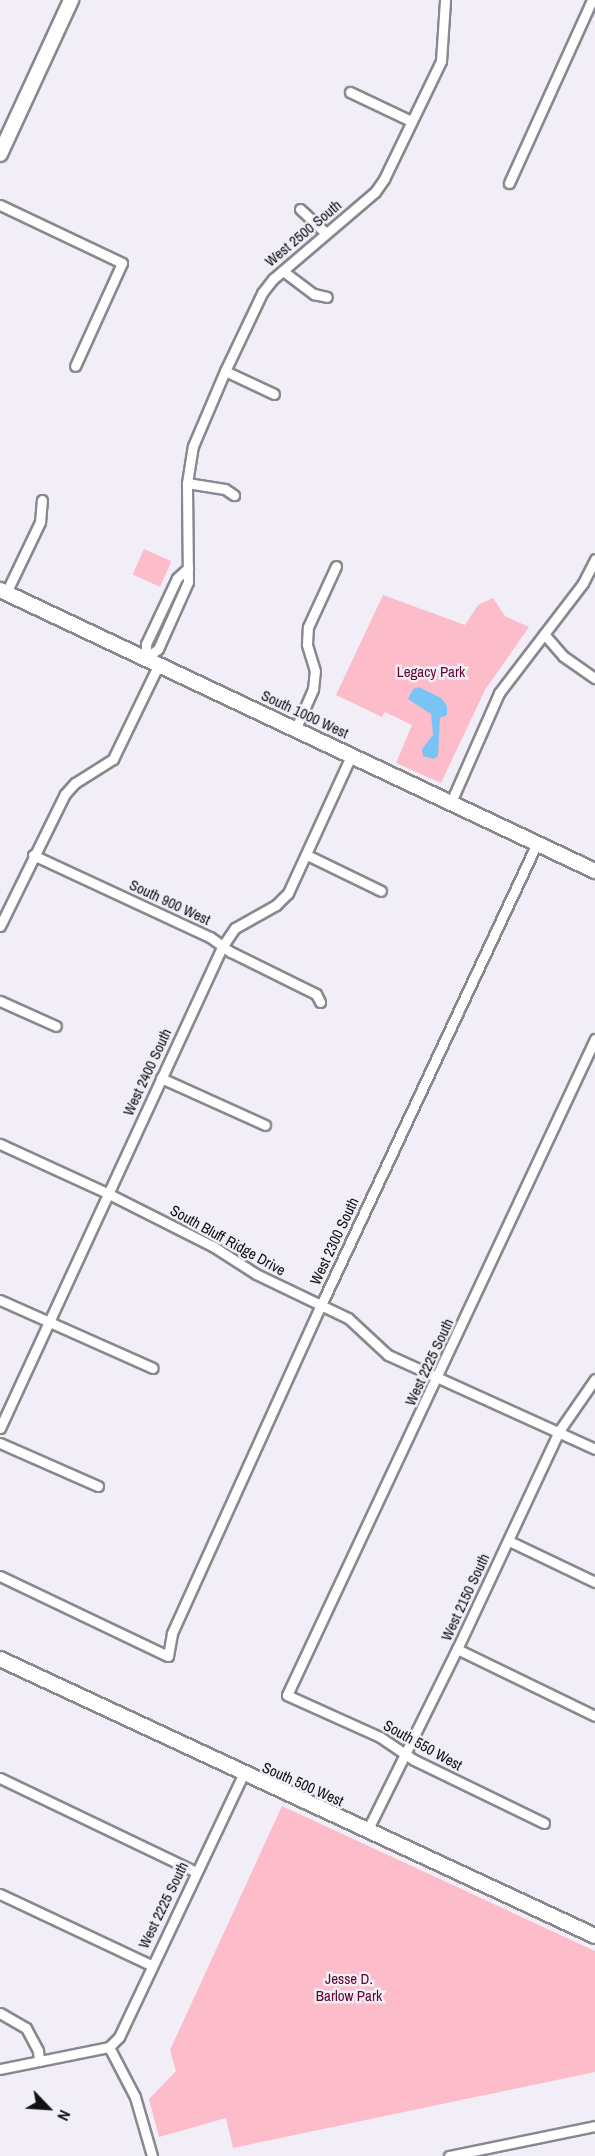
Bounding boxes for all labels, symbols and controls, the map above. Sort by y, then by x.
street label: West 2500 South [261,196,345,270]
park label: Legacy Park [397,663,465,681]
street label: South 1000 West [259,686,351,742]
street label: South 900 West [127,875,213,929]
street label: West 2400 South [119,1026,175,1118]
street label: West 2300 South [306,1195,362,1287]
street label: South Bluff Ridge Drive [167,1201,289,1279]
street label: West 2225 South [401,1316,457,1408]
street label: West 2150 South [437,1551,493,1643]
street label: South 550 West [380,1716,466,1774]
street label: South 500 West [259,1758,347,1810]
street label: West 2225 South [134,1859,192,1951]
park label: Jesse D. Barlow Park [316,1969,382,2004]
north arrow [18,2078,78,2138]
text: N [52,2107,76,2125]

